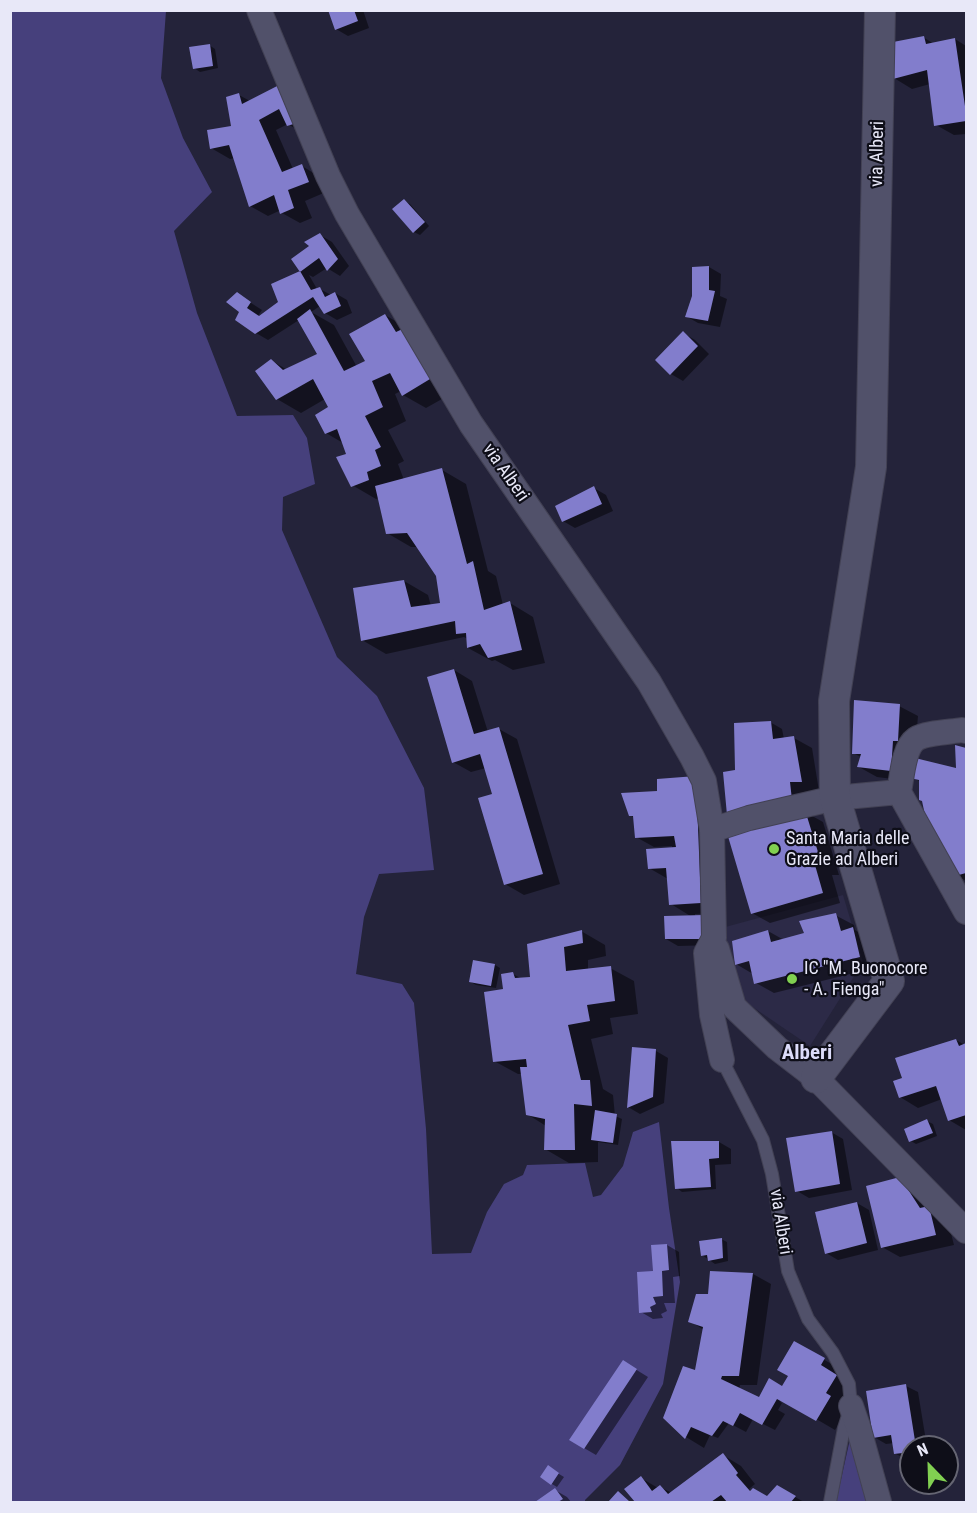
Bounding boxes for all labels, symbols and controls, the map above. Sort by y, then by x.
street label: via Alberi [867,121,889,187]
street label: via Alberi [477,440,533,506]
place label: Santa Maria delle Grazie ad Alberi [786,828,909,870]
marker: Santa Maria delle Grazie ad Alberi [767,842,781,856]
place label: IC "M. Buonocore - A. Fienga" [804,958,927,1000]
marker: IC "M. Buonocore - A. Fienga" [785,972,799,986]
district label: Alberi [782,1041,832,1067]
street label: via Alberi [764,1188,796,1256]
north arrow [899,1435,959,1495]
text: N [914,1439,931,1460]

